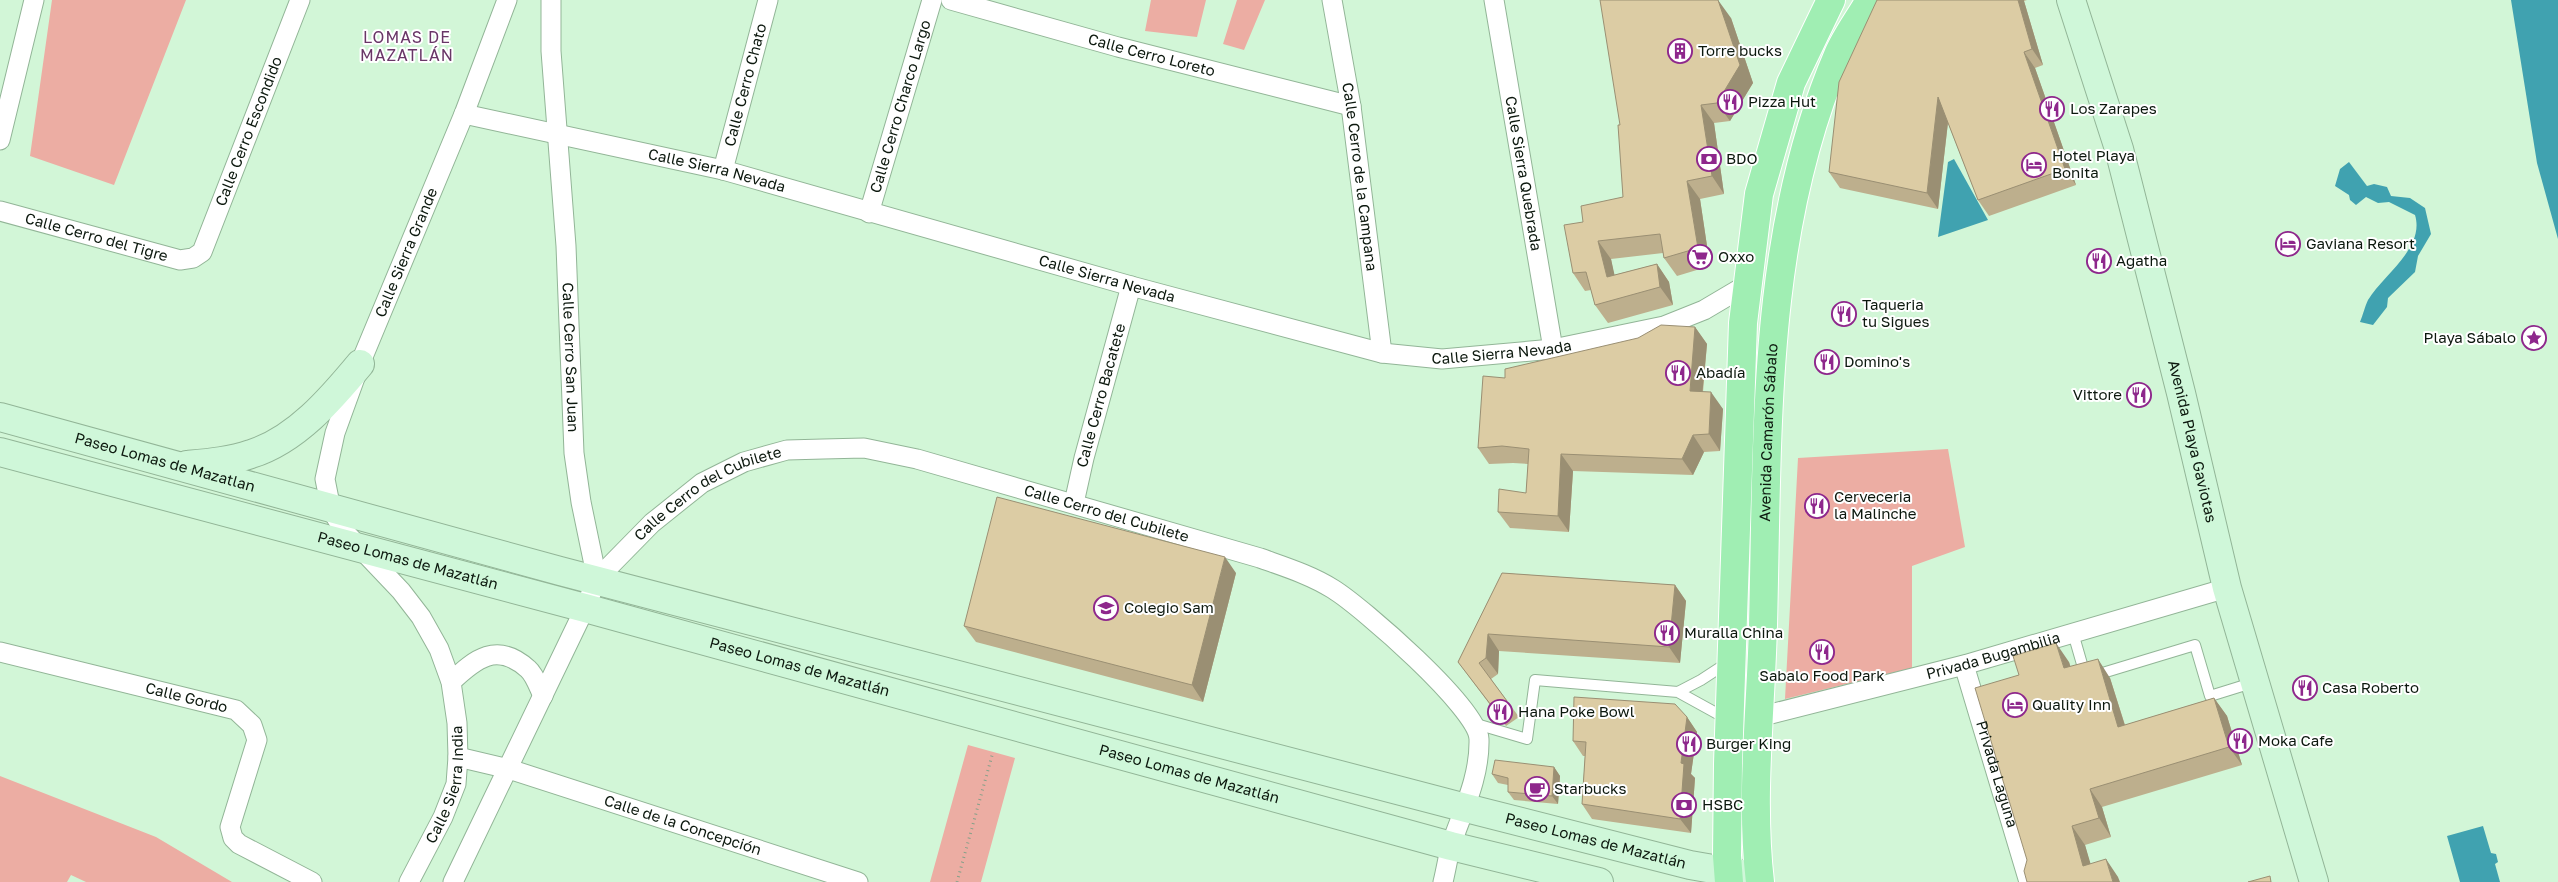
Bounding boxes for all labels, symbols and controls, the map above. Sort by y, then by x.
street label: Calle Cerro Charco Largo [865,18,934,195]
street label: Calle Cerro Chato [720,21,769,148]
district label: LOMAS DE MAZATLÁN [360,27,454,65]
street label: Calle Cerro Loreto [1086,29,1217,79]
building icon: Torre bucks [1667,38,1693,64]
place label: Torre bucks [1698,41,1782,59]
street label: Calle Cerro Escondido [211,54,285,208]
street label: Calle Cerro de la Campana [1339,81,1382,272]
restaurant icon: Pizza Hut [1717,89,1743,115]
place label: Pizza Hut [1748,92,1816,110]
street label: Calle Sierra Quebrada [1502,95,1546,252]
restaurant icon: Los Zarapes [2039,96,2065,122]
place label: Los Zarapes [2070,99,2157,117]
street label: Calle Sierra Nevada [647,144,788,195]
bank icon: BDO [1696,146,1722,172]
place label: Hotel Playa Bonita [2052,146,2135,181]
place label: BDO [1726,149,1758,167]
hotel icon: Hotel Playa Bonita [2021,152,2047,178]
street label: Calle Sierra Grande [370,184,440,320]
street label: Calle Cerro del Tigre [23,208,171,264]
hotel icon: Gaviana Resort [2275,231,2301,257]
place label: Gaviana Resort [2306,234,2415,252]
supermarket icon: Oxxo [1687,244,1713,270]
place label: Oxxo [1718,247,1754,265]
restaurant icon: Agatha [2086,248,2112,274]
street label: Calle Sierra Nevada [1037,250,1177,305]
place label: Agatha [2116,251,2167,269]
street label: Calle Cerro San Juan [559,282,583,433]
place label: Taqueria tu Sigues [1862,295,1929,330]
restaurant icon: Taqueria tu Sigues [1831,301,1857,327]
street label: Calle Cerro Bacatete [1072,321,1128,469]
place icon: Playa Sábalo [2521,325,2547,351]
place label: Playa Sábalo [2424,328,2516,346]
street label: Calle Sierra Nevada [1431,335,1573,367]
street label: Avenida Camarón Sábalo [1755,343,1781,522]
restaurant icon: Domino's [1814,349,1840,375]
place label: Domino's [1844,352,1910,370]
street label: Avenida Playa Gaviotas [2165,358,2221,524]
restaurant icon: Abadía [1665,360,1691,386]
place label: Abadía [1696,363,1745,381]
restaurant icon: Vittore [2126,382,2152,408]
place label: Vittore [2073,385,2122,403]
street label: Paseo Lomas de Mazatlan [73,428,257,495]
street label: Calle Cerro del Cubilete [630,442,784,544]
street label: Calle Cerro del Cubilete [1022,480,1192,545]
place label: Cerveceria la Malinche [1834,487,1917,522]
restaurant icon: Cerveceria la Malinche [1804,493,1830,519]
street label: Paseo Lomas de Mazatlán [316,527,500,592]
school or university icon: Colegio Sam [1093,595,1119,621]
place label: Colegio Sam [1124,598,1214,616]
restaurant icon: Muralla China [1654,620,1680,646]
place label: Muralla China [1684,623,1783,641]
street label: Privada Bugambilia [1924,627,2062,682]
street label: Paseo Lomas de Mazatlán [708,633,892,699]
restaurant icon: Sabalo Food Park [1809,639,1835,665]
place label: Sabalo Food Park [1759,666,1885,684]
restaurant icon: Casa Roberto [2292,675,2318,701]
street label: Calle Gordo [144,678,230,716]
place label: Casa Roberto [2322,678,2419,696]
hotel icon: Quality Inn [2002,692,2028,718]
place label: Quality Inn [2032,695,2111,713]
restaurant icon: Hana Poke Bowl [1487,699,1513,725]
place label: Hana Poke Bowl [1518,702,1635,720]
street label: Privada Laguna [1973,718,2022,830]
street label: Calle Sierra India [421,725,466,846]
restaurant icon: Moka Cafe [2227,728,2253,754]
restaurant icon: Burger King [1676,731,1702,757]
place label: Moka Cafe [2258,731,2333,749]
place label: Burger King [1706,734,1791,752]
street label: Paseo Lomas de Mazatlán [1097,740,1282,806]
cafe icon: Starbucks [1524,776,1550,802]
place label: Starbucks [1554,779,1627,797]
street label: Calle de la Concepción [602,790,764,858]
bank icon: HSBC [1671,792,1697,818]
place label: HSBC [1702,795,1743,813]
street label: Paseo Lomas de Mazatlán [1503,808,1688,872]

